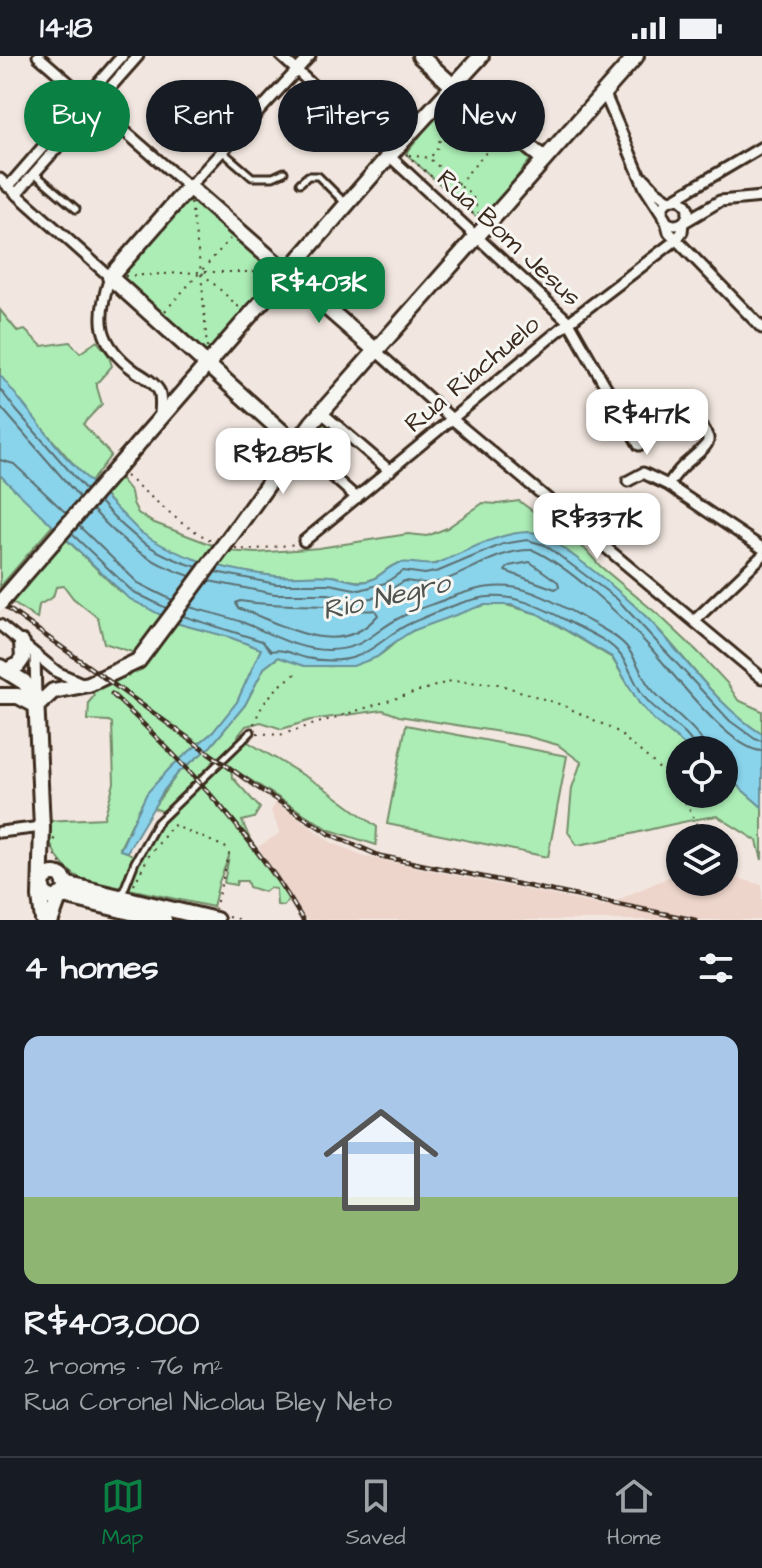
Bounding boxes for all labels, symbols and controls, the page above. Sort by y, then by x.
text: 14:18 [40,7,93,49]
chip: Buy [24,80,130,152]
chip: Rent [146,80,262,152]
chip: Filters [278,80,418,152]
chip: New [434,80,545,152]
street label: Rua Bom Jesus [429,161,589,315]
pin: R$403K [254,257,384,325]
text: R$403K [271,265,367,301]
street label: Rua Riachuelo [397,306,548,441]
pin: R$417K [582,389,712,457]
text: R$417K [604,397,690,433]
pin: R$285K [218,428,348,496]
text: R$285K [234,436,332,472]
pin: R$337K [532,493,662,561]
text: R$337K [551,501,643,537]
water label: Rio Negro [319,563,456,632]
map controls [666,736,738,896]
button: locate [666,736,738,808]
button: layers [666,824,738,896]
text: 4 homes [24,944,159,992]
icon: filters [694,946,738,990]
icon: home [309,1088,453,1232]
text: R$403,000 [24,1300,199,1348]
text: 2 rooms · 76 m² [24,1348,223,1384]
text: Rua Coronel Nicolau Bley Neto [24,1384,392,1420]
tab: Map [101,1474,145,1553]
tab: Saved [346,1474,406,1553]
tab: Home [607,1474,661,1553]

